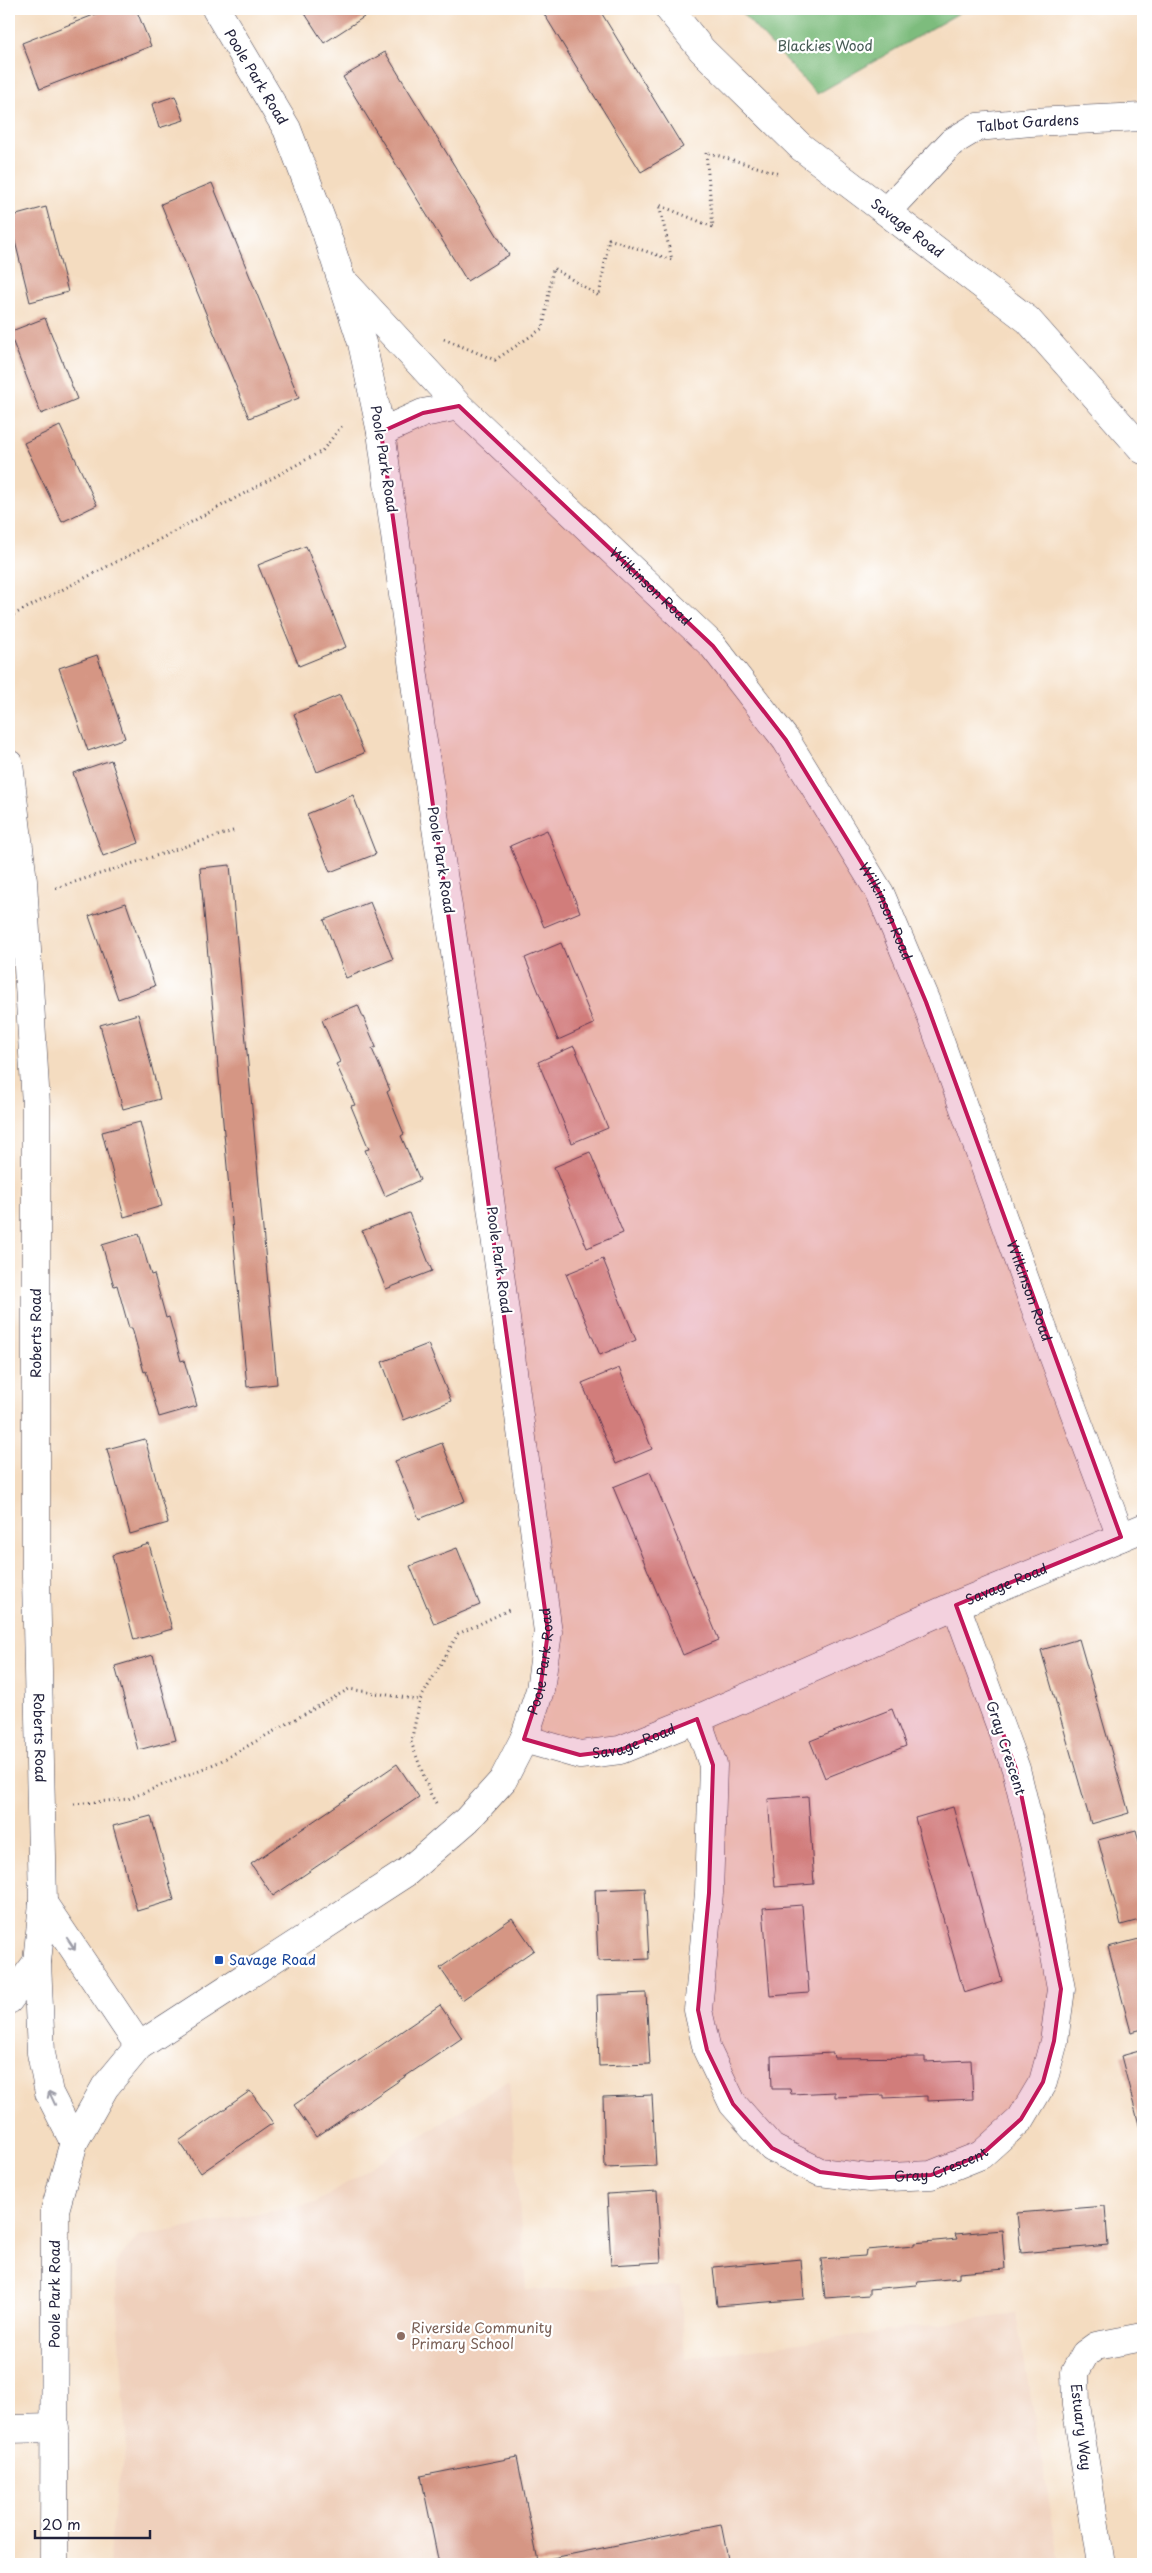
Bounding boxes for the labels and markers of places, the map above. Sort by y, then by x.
place label: Savage Road [229,1949,316,1970]
marker: Savage Road [213,1954,225,1966]
place label: Riverside Community Primary School [411,2317,552,2354]
marker: Riverside Community Primary School [395,2330,407,2342]

